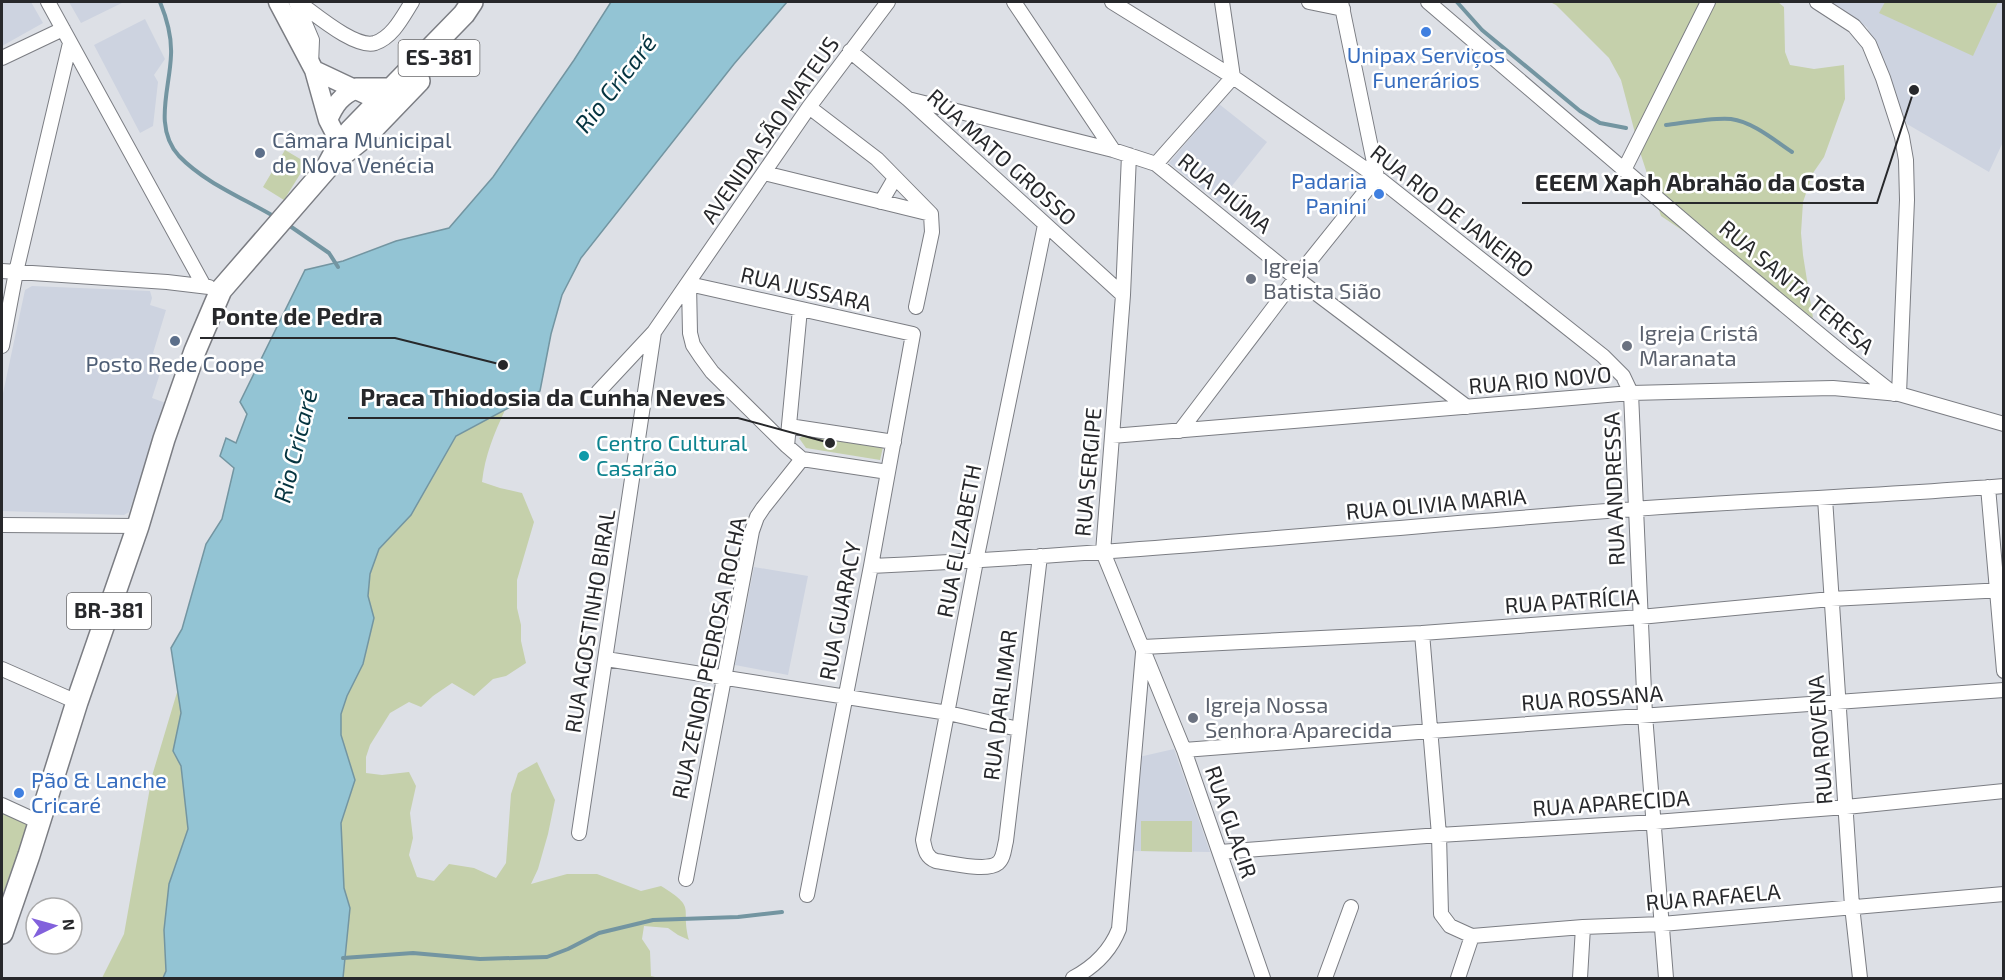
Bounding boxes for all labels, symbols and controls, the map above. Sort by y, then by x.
marker: Unipax Serviços Funerários [1419,25,1433,39]
water label: Rio Cricaré [568,28,662,138]
street label: AVENIDA SÃO MATEUS [695,31,843,228]
road number: ES-381 [398,40,480,76]
place label: Unipax Serviços Funerários [1347,41,1505,92]
street label: RUA MATO GROSSO [923,83,1083,230]
place label: Câmara Municipal de Nova Venécia [272,126,452,177]
street label: RUA RIO DE JANEIRO [1366,139,1539,282]
marker: Câmara Municipal de Nova Venécia [253,146,267,160]
street label: RUA PIÚMA [1174,147,1278,238]
callout: EEEM Xaph Abrahão da Costa [1522,161,1877,203]
place label: Padaria Panini [1291,167,1367,218]
text: EEEM Xaph Abrahão da Costa [1535,167,1865,196]
marker: Padaria Panini [1372,187,1386,201]
street label: RUA SANTA TERESA [1715,214,1880,359]
place label: Igreja Batista Sião [1263,252,1381,303]
street label: RUA JUSSARA [738,260,875,316]
marker: Igreja Batista Sião [1244,272,1258,286]
callout: Ponte de Pedra [200,296,395,338]
text: Ponte de Pedra [211,301,383,330]
place label: Igreja Cristâ Maranata [1639,319,1758,370]
marker: Posto Rede Coope [168,334,182,348]
marker: Igreja Cristâ Maranata [1620,339,1634,353]
place label: Posto Rede Coope [85,350,265,376]
street label: RUA RIO NOVO [1467,360,1612,398]
callout: Praca Thiodosia da Cunha Neves [348,376,738,418]
text: Praca Thiodosia da Cunha Neves [360,382,726,411]
water label: Rio Cricaré [266,386,323,505]
street label: RUA SERGIPE [1068,406,1106,537]
street label: RUA ANDRESSA [1597,411,1629,566]
place label: Centro Cultural Casarão [596,429,748,480]
marker: Centro Cultural Casarão [577,449,591,463]
street label: RUA ELIZABETH [930,462,986,619]
street label: RUA OLIVIA MARIA [1344,482,1528,524]
street label: RUA AGOSTINHO BIRAL [558,507,620,735]
street label: RUA ZENOR PEDROSA ROCHA [665,514,751,801]
street label: RUA GUARACY [813,539,865,682]
street label: RUA PATRÍCIA [1504,582,1640,618]
road number: BR-381 [67,593,151,629]
street label: RUA DARLIMAR [977,628,1021,782]
street label: RUA ROVENA [1802,674,1836,805]
street label: RUA ROSSANA [1520,679,1664,715]
place label: Igreja Nossa Senhora Aparecida [1205,691,1392,742]
marker: Igreja Nossa Senhora Aparecida [1186,711,1200,725]
street label: RUA GLACIR [1201,762,1263,881]
place label: Pão & Lanche Cricaré [31,766,167,817]
street label: RUA APARECIDA [1531,784,1691,820]
marker: Pão & Lanche Cricaré [12,786,26,800]
street label: RUA RAFAELA [1644,877,1782,915]
north arrow [24,896,84,956]
text: N [59,918,79,931]

